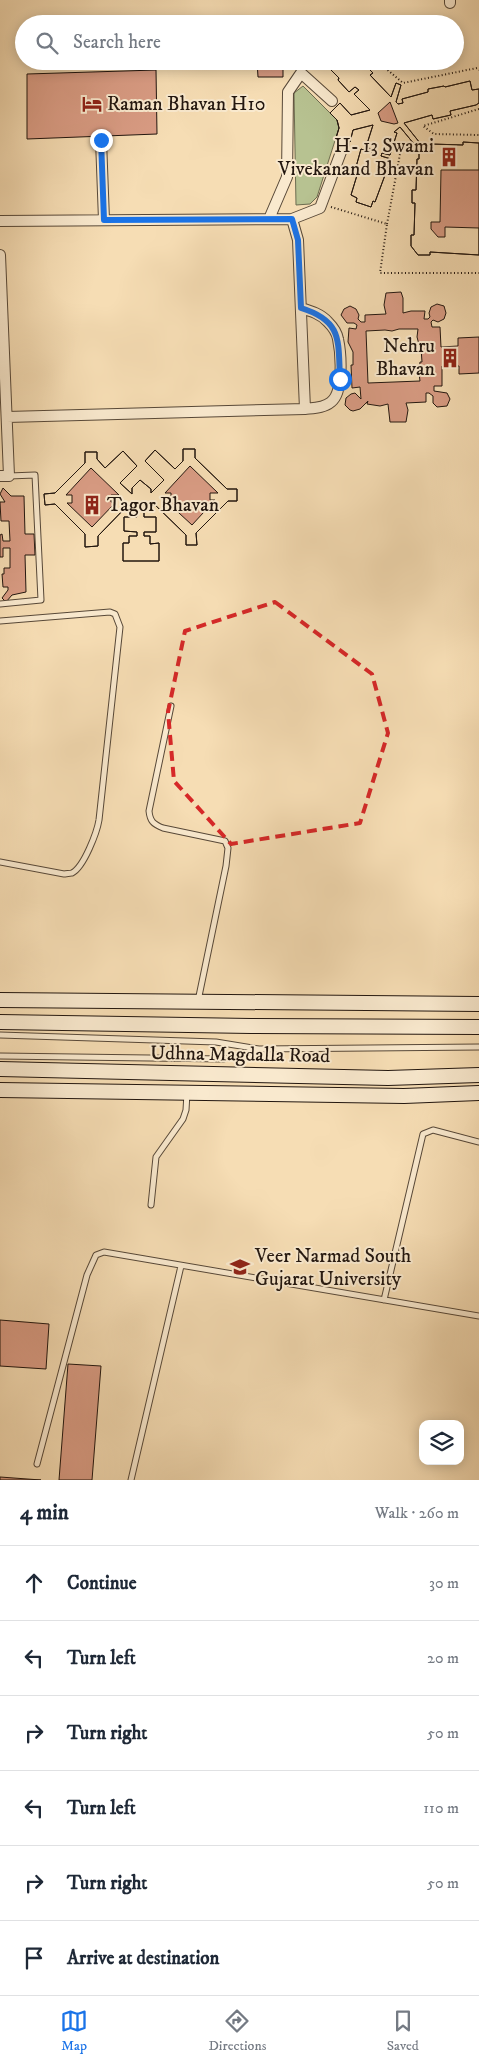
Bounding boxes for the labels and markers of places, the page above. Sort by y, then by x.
place label: Raman Bhavan H10 [107,92,265,117]
hotel icon: Raman Bhavan H10 [81,93,103,115]
place label: H- 13 Swami Vivekanand Bhavan [277,134,435,182]
building icon: H- 13 Swami Vivekanand Bhavan [438,146,460,168]
place label: Nehru Bhavan [376,334,436,382]
building icon: Nehru Bhavan [439,347,461,369]
place label: Tagor Bhavan [107,493,220,518]
building icon: Tagor Bhavan [81,494,103,516]
place label: Veer Narmad South Gujarat University [254,1244,412,1292]
school or university icon: Veer Narmad South Gujarat University [229,1256,251,1278]

